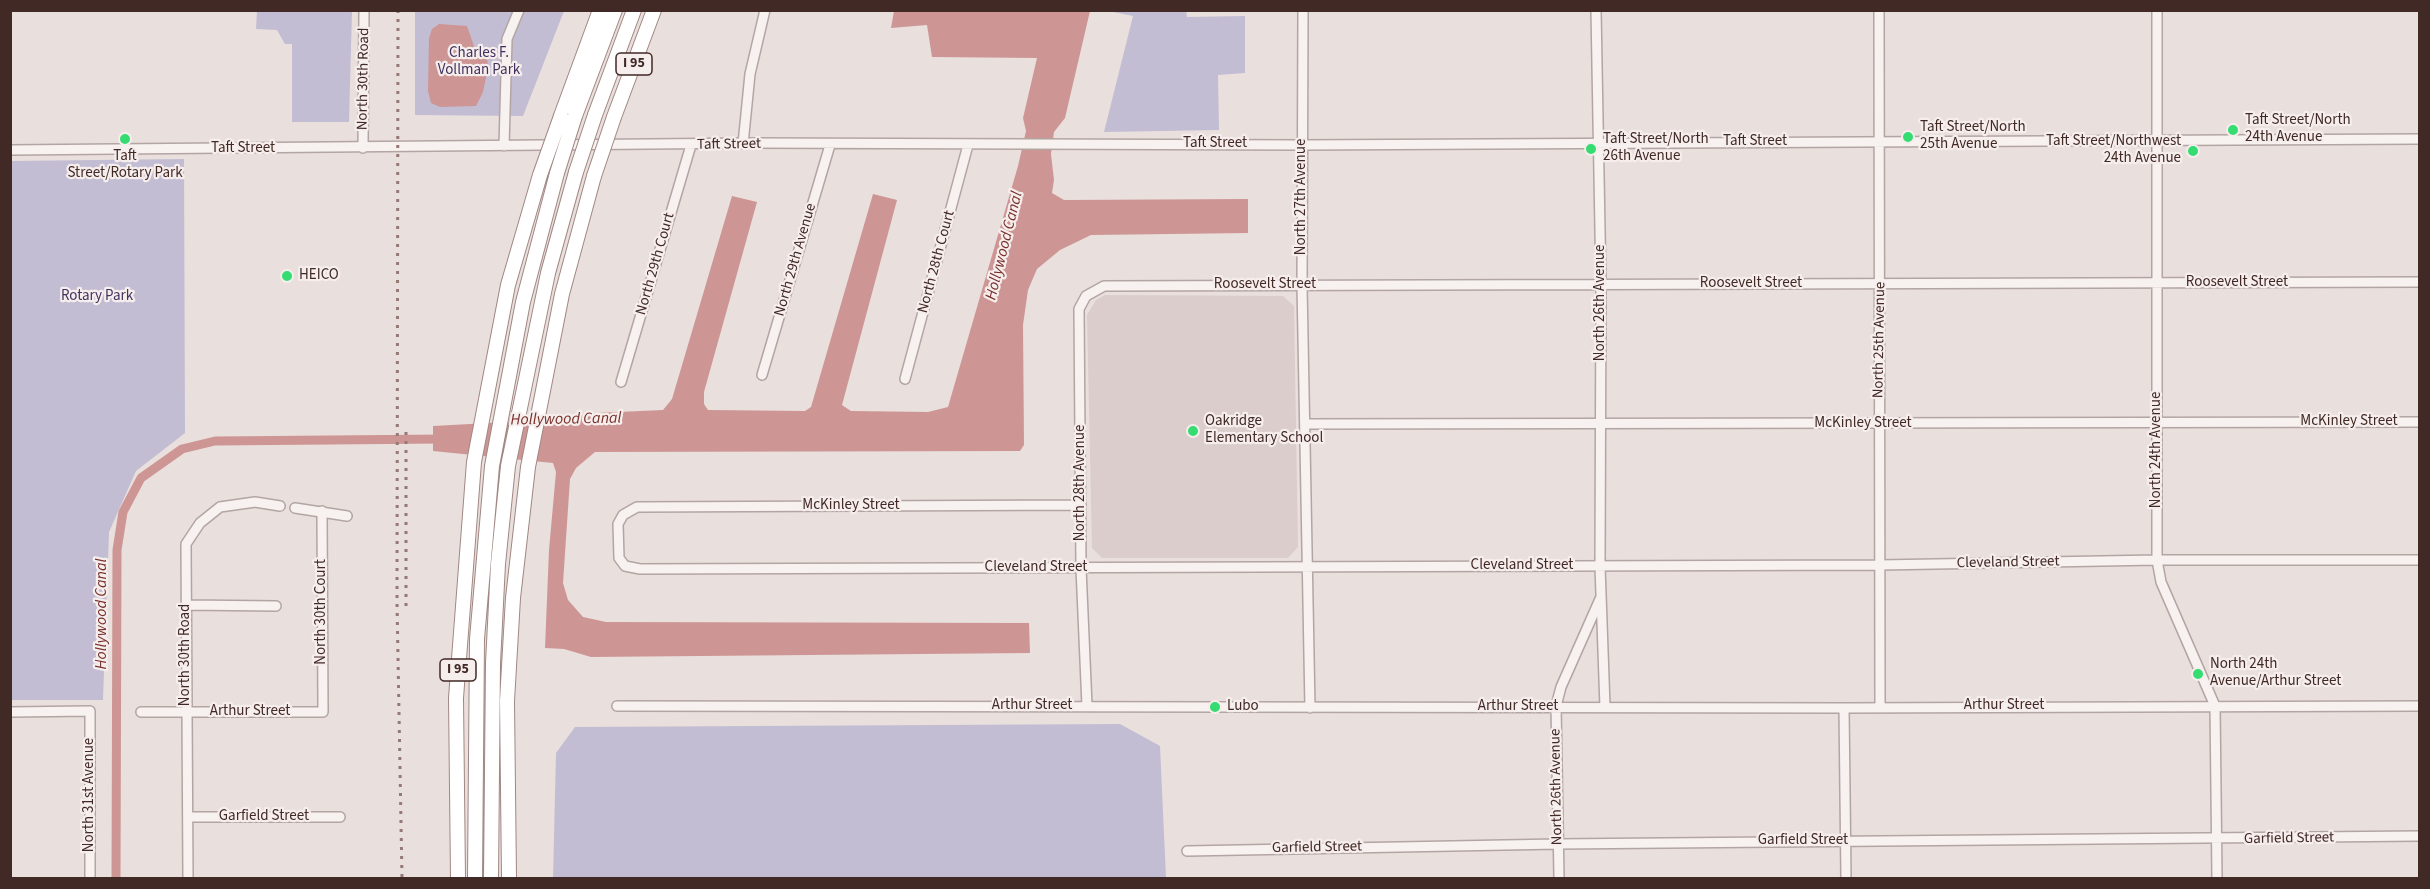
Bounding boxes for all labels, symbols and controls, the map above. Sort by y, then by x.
street label: North 30th Road [354,28,374,130]
park label: Charles F. Vollman Park [438,45,520,80]
road number: I 95 [616,53,652,75]
place label: Taft Street/North 24th Avenue [2245,112,2351,147]
place label: Taft Street/North 25th Avenue [1920,119,2026,154]
marker: Taft Street/North 24th Avenue [2226,123,2240,137]
marker: Taft Street/North 25th Avenue [1901,130,1915,144]
place label: Taft Street/North 26th Avenue [1603,131,1709,166]
marker: Taft Street/Rotary Park [118,132,132,146]
street label: Taft Street [1723,133,1787,151]
place label: Taft Street/Northwest 24th Avenue [2046,133,2181,168]
street label: Taft Street [697,135,761,155]
street label: Taft Street [1183,135,1247,153]
street label: North 27th Avenue [1293,139,1311,255]
street label: Taft Street [211,140,275,158]
marker: Taft Street/North 26th Avenue [1584,142,1598,156]
marker: Taft Street/Northwest 24th Avenue [2186,144,2200,158]
place label: Taft Street/Rotary Park [67,148,183,183]
water label: Hollywood Canal [982,190,1028,302]
street label: North 29th Avenue [771,201,821,319]
street label: North 28th Court [915,209,959,315]
street label: North 29th Court [633,211,679,317]
street label: North 26th Avenue [1592,245,1610,361]
place label: HEICO [299,267,339,285]
marker: HEICO [280,269,294,283]
street label: Roosevelt Street [2186,274,2288,292]
street label: Roosevelt Street [1700,275,1802,293]
street label: Roosevelt Street [1214,276,1316,294]
street label: North 25th Avenue [1870,282,1890,398]
park label: Rotary Park [61,288,133,306]
street label: North 24th Avenue [2148,392,2166,508]
water label: Hollywood Canal [510,409,622,431]
place label: Oakridge Elementary School [1205,413,1323,448]
street label: McKinley Street [2300,413,2398,431]
street label: McKinley Street [1814,415,1912,433]
marker: Oakridge Elementary School [1186,424,1200,438]
street label: North 28th Avenue [1072,425,1090,541]
street label: McKinley Street [802,497,900,515]
street label: Cleveland Street [1956,553,2060,573]
street label: Cleveland Street [1471,557,1573,575]
water label: Hollywood Canal [92,558,112,670]
street label: North 30th Court [313,559,331,665]
street label: Cleveland Street [985,559,1087,577]
street label: North 30th Road [177,604,195,706]
place label: North 24th Avenue/Arthur Street [2210,656,2341,691]
road number: I 95 [440,659,476,681]
marker: North 24th Avenue/Arthur Street [2191,667,2205,681]
street label: Arthur Street [992,697,1072,715]
street label: Arthur Street [1964,697,2044,715]
place label: Lubo [1227,698,1259,716]
street label: Arthur Street [1478,698,1558,716]
marker: Lubo [1208,700,1222,714]
street label: Arthur Street [210,703,290,721]
street label: North 26th Avenue [1547,729,1567,845]
street label: North 31st Avenue [81,738,99,852]
street label: Garfield Street [219,808,309,826]
street label: Garfield Street [2244,829,2334,849]
street label: Garfield Street [1758,832,1848,850]
street label: Garfield Street [1272,838,1362,858]

